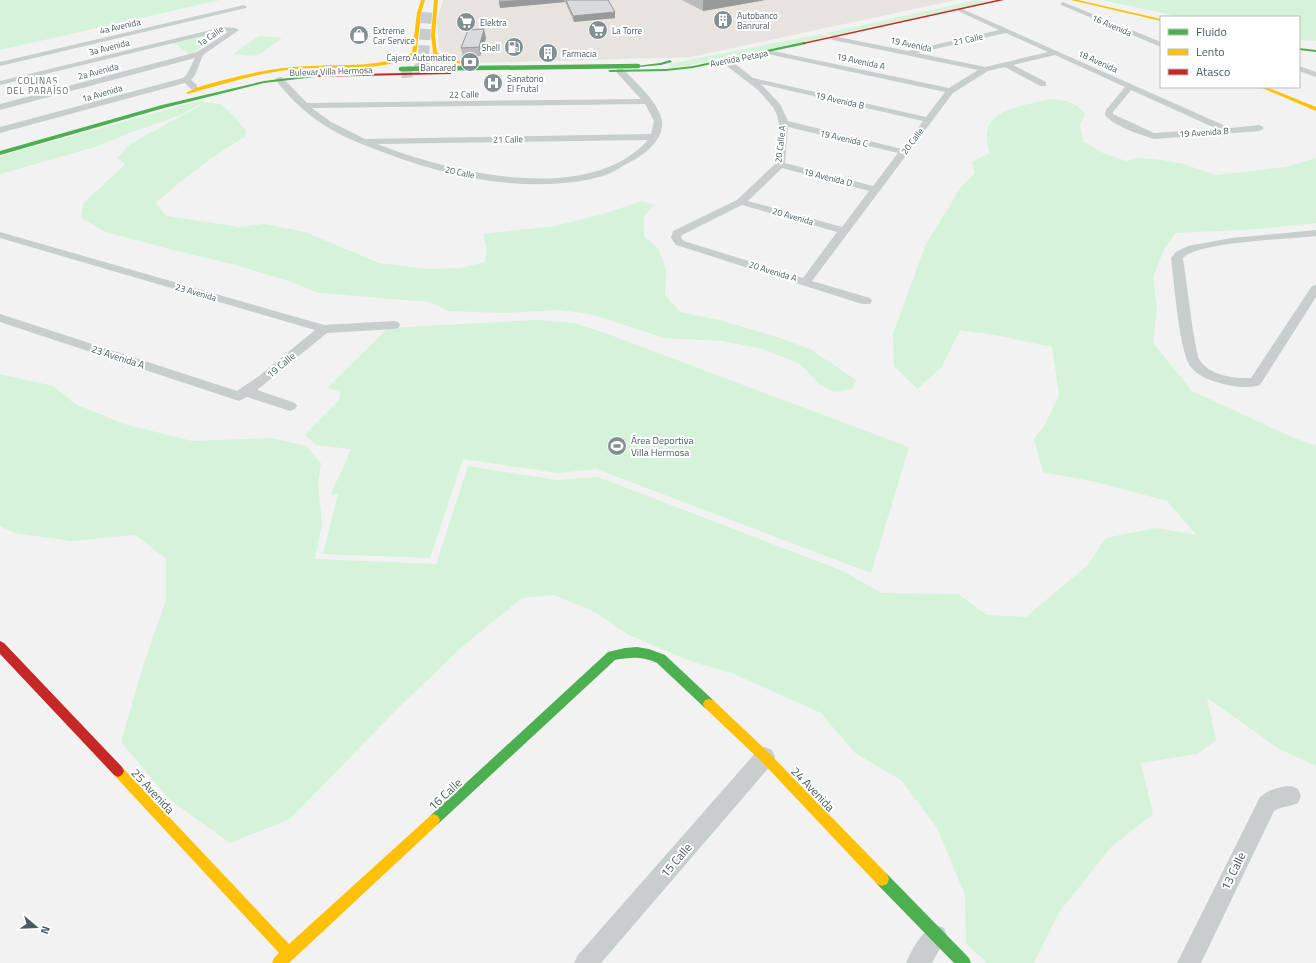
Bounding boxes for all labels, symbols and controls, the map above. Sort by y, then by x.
building icon: Autobanco Banrural [712,9,734,31]
place label: Autobanco Banrural [737,9,778,32]
supermarket icon: Elektra [455,11,477,33]
street label: 16 Avenida [1090,11,1134,39]
street label: 4a Avenida [98,15,142,37]
place label: Elektra [480,16,507,29]
legend [1160,16,1300,88]
supermarket icon: La Torre [587,19,609,41]
street label: 1a Calle [194,22,226,50]
text: Fluido [1196,22,1227,41]
shop icon: Extreme Car Service [348,24,370,46]
place label: Extreme Car Service [373,24,415,47]
place label: La Torre [612,24,643,37]
street label: 21 Calle [952,29,985,48]
street label: 19 Avenida [889,33,933,55]
street label: 3a Avenida [87,36,131,58]
fuel station icon: Shell [503,36,525,58]
place label: Shell [482,41,500,54]
building icon: Farmacia [537,42,559,64]
text: Lento [1196,42,1225,61]
street label: Avenida Petapa [709,46,770,70]
street label: 18 Avenida [1076,46,1120,76]
place label: Farmacia [562,47,597,60]
street label: 19 Avenida A [835,49,887,73]
place label: Cajero Automatico Bancared [386,51,456,74]
bank icon: Cajero Automatico Bancared [459,51,481,73]
street label: 2a Avenida [76,59,120,83]
text: Atasco [1196,62,1230,81]
street label: Bulevar Villa Hermosa [289,63,373,79]
hospital icon: Sanatorio El Frutal [482,72,504,94]
place label: Sanatorio El Frutal [507,72,544,95]
district label: COLINAS DEL PARAÍSO [7,74,69,97]
street label: 1a Avenida [80,81,124,105]
street label: 22 Calle [449,87,480,101]
street label: 19 Avenida B [814,88,866,112]
street label: 20 Calle A [771,124,789,163]
street label: 19 Avenida B [1179,124,1230,140]
street label: 20 Calle [898,125,927,157]
street label: 19 Avenida C [819,126,869,150]
street label: 21 Calle [493,132,524,146]
street label: 20 Calle [444,163,477,182]
street label: 19 Avenida D [802,165,854,189]
street label: 20 Avenida [771,204,816,228]
street label: 20 Avenida A [747,258,799,285]
street label: 23 Avenida [174,280,219,304]
street label: 23 Avenida A [90,341,146,373]
street label: 19 Calle [263,348,299,382]
place label: Área Deportiva Villa Hermosa [631,433,694,460]
sports icon: Área Deportiva Villa Hermosa [606,435,628,457]
street label: 24 Avenida [787,762,839,816]
street label: 25 Avenida [127,764,179,818]
street label: 16 Calle [424,773,466,815]
street label: 15 Calle [656,839,696,881]
street label: 13 Calle [1216,849,1250,893]
north arrow [16,907,56,947]
text: N [37,924,54,936]

